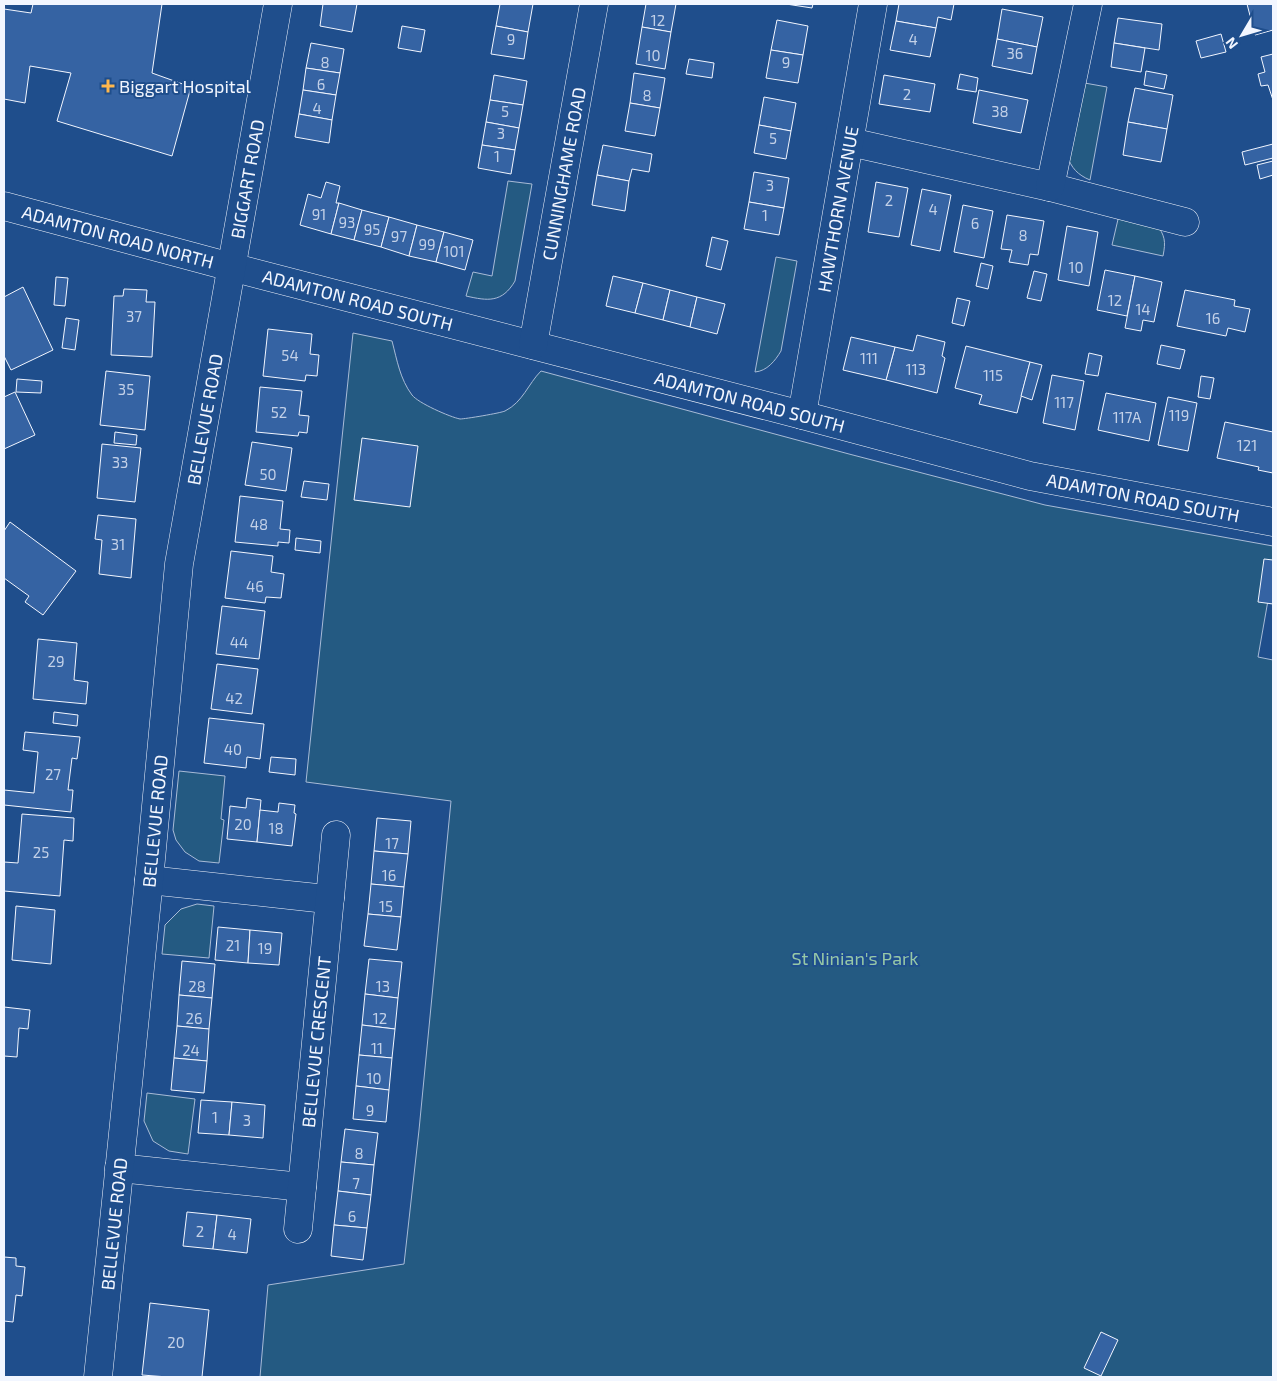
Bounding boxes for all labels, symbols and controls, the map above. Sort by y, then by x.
north arrow [1217,10,1267,60]
house number: 12 [651,11,665,29]
house number: 9 [507,30,515,48]
house number: 4 [908,30,918,48]
text: N [1222,34,1241,53]
house number: 36 [1007,44,1023,62]
house number: 10 [645,46,661,64]
house number: 8 [320,53,330,71]
house number: 9 [782,53,790,71]
place label: Biggart Hospital [119,75,252,97]
house number: 6 [317,75,325,93]
marker: Biggart Hospital [101,79,115,93]
street label: CUNNINGHAME ROAD [537,85,590,262]
house number: 2 [903,85,911,103]
house number: 8 [642,86,652,104]
house number: 4 [312,99,322,117]
house number: 5 [501,102,509,120]
house number: 38 [991,102,1009,120]
street label: BIGGART ROAD [226,118,268,240]
house number: 3 [497,124,505,142]
street label: HAWTHORN AVENUE [812,124,863,294]
house number: 5 [769,129,777,147]
house number: 1 [494,147,500,165]
house number: 3 [766,176,774,194]
house number: 2 [885,191,893,209]
street label: ADAMTON ROAD NORTH [20,200,216,273]
house number: 4 [928,200,938,218]
house number: 91 [312,205,326,223]
house number: 1 [762,206,768,224]
house number: 93 [339,213,355,231]
house number: 6 [971,214,979,232]
house number: 95 [364,220,380,238]
house number: 8 [1018,226,1028,244]
house number: 97 [391,227,407,245]
house number: 99 [418,235,436,253]
house number: 101 [444,242,465,260]
house number: 10 [1068,258,1084,276]
street label: ADAMTON ROAD SOUTH [260,265,455,335]
house number: 12 [1108,291,1122,309]
house number: 14 [1135,300,1151,318]
house number: 37 [126,307,142,325]
house number: 16 [1206,309,1220,327]
house number: 54 [281,346,299,364]
house number: 111 [860,349,878,367]
street label: BELLEVUE ROAD [182,352,227,487]
house number: 113 [906,360,926,378]
street label: ADAMTON ROAD SOUTH [652,366,847,437]
house number: 115 [983,366,1003,384]
house number: 35 [118,380,134,398]
house number: 117 [1054,393,1074,411]
house number: 52 [271,403,287,421]
house number: 119 [1169,406,1189,424]
house number: 117A [1113,408,1142,426]
house number: 121 [1237,436,1257,454]
house number: 33 [112,453,128,471]
house number: 50 [259,465,277,483]
street label: ADAMTON ROAD SOUTH [1045,468,1241,526]
house number: 48 [250,515,268,533]
house number: 31 [111,535,125,553]
house number: 46 [246,577,264,595]
house number: 44 [230,633,248,651]
house number: 29 [47,652,65,670]
house number: 42 [225,689,243,707]
house number: 40 [224,740,242,758]
street label: BELLEVUE ROAD [137,754,172,888]
house number: 27 [45,765,61,783]
house number: 20 [234,815,252,833]
house number: 18 [268,819,284,837]
house number: 17 [385,834,399,852]
house number: 25 [33,843,49,861]
house number: 16 [382,866,396,884]
house number: 15 [379,897,393,915]
house number: 21 [226,936,240,954]
house number: 19 [258,939,272,957]
park label: St Ninian's Park [792,947,918,969]
street label: BELLEVUE CRESCENT [297,955,335,1129]
house number: 28 [188,977,206,995]
house number: 13 [376,977,390,995]
house number: 26 [185,1009,203,1027]
house number: 12 [373,1009,387,1027]
house number: 11 [371,1039,383,1057]
house number: 24 [182,1041,200,1059]
house number: 10 [366,1069,382,1087]
house number: 9 [366,1101,374,1119]
house number: 1 [212,1108,218,1126]
house number: 3 [243,1111,251,1129]
house number: 8 [354,1144,364,1162]
street label: BELLEVUE ROAD [96,1156,131,1291]
house number: 7 [352,1174,360,1192]
house number: 6 [348,1207,356,1225]
house number: 2 [196,1222,204,1240]
house number: 4 [227,1225,237,1243]
house number: 20 [167,1333,185,1351]

